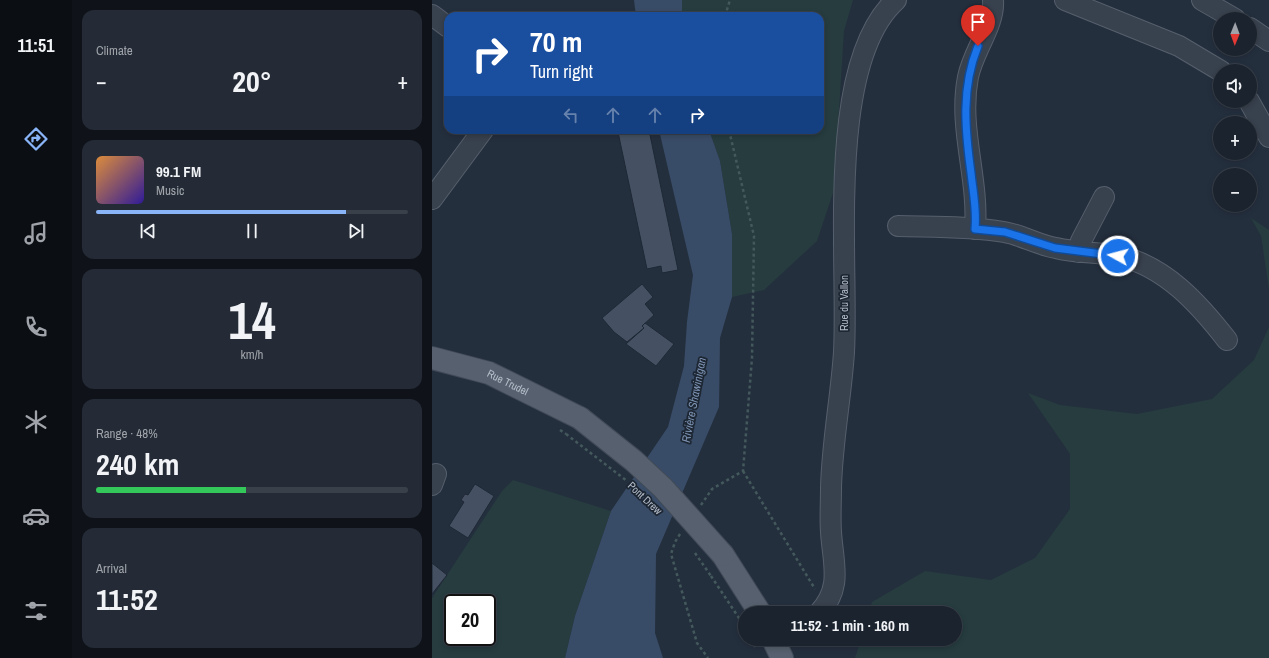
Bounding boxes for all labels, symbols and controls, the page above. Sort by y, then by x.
pin [961,5,995,46]
icon: arrive [967,11,989,33]
north arrow [1213,12,1257,56]
map controls [1213,12,1257,212]
text: 70 m [530,23,582,61]
icon: right [464,28,516,80]
text: 11:51 [18,33,54,58]
text: Climate [96,42,133,59]
text: Turn right [530,59,593,84]
text: 20° [232,61,272,101]
button: sound [1213,64,1257,108]
text: − [96,66,107,96]
text: + [397,66,408,96]
icon: left [560,104,582,126]
icon: ahead [602,104,624,126]
icon: ahead [644,104,666,126]
icon: right [686,104,708,126]
button: + [1213,116,1257,160]
icon: directions [22,125,50,153]
text: 99.1 FM [156,161,201,182]
button: − [1213,168,1257,212]
text: Music [156,182,184,199]
icon: music [22,219,50,247]
icon: previous [137,220,159,242]
icon: pause [241,220,263,242]
icon: next [345,220,367,242]
position arrow [1097,235,1139,277]
street label: Rue du Vallon [837,275,851,331]
text: 14 [228,285,276,355]
icon: phone [22,313,50,341]
text: km/h [240,346,264,363]
water label: Rivière Shawinigan [678,356,710,444]
street label: Rue Trudel [485,366,531,398]
icon: climate [22,408,50,436]
text: Range · 48% [96,425,158,442]
text: 240 km [96,444,179,484]
street label: Pont Drew [625,479,666,518]
icon: car [22,502,50,530]
text: Arrival [96,560,127,577]
text: 11:52 [96,579,158,619]
speed limit sign: 20 [444,594,496,646]
icon: filters [22,597,50,625]
text: 11:52 · 1 min · 160 m [791,615,909,636]

